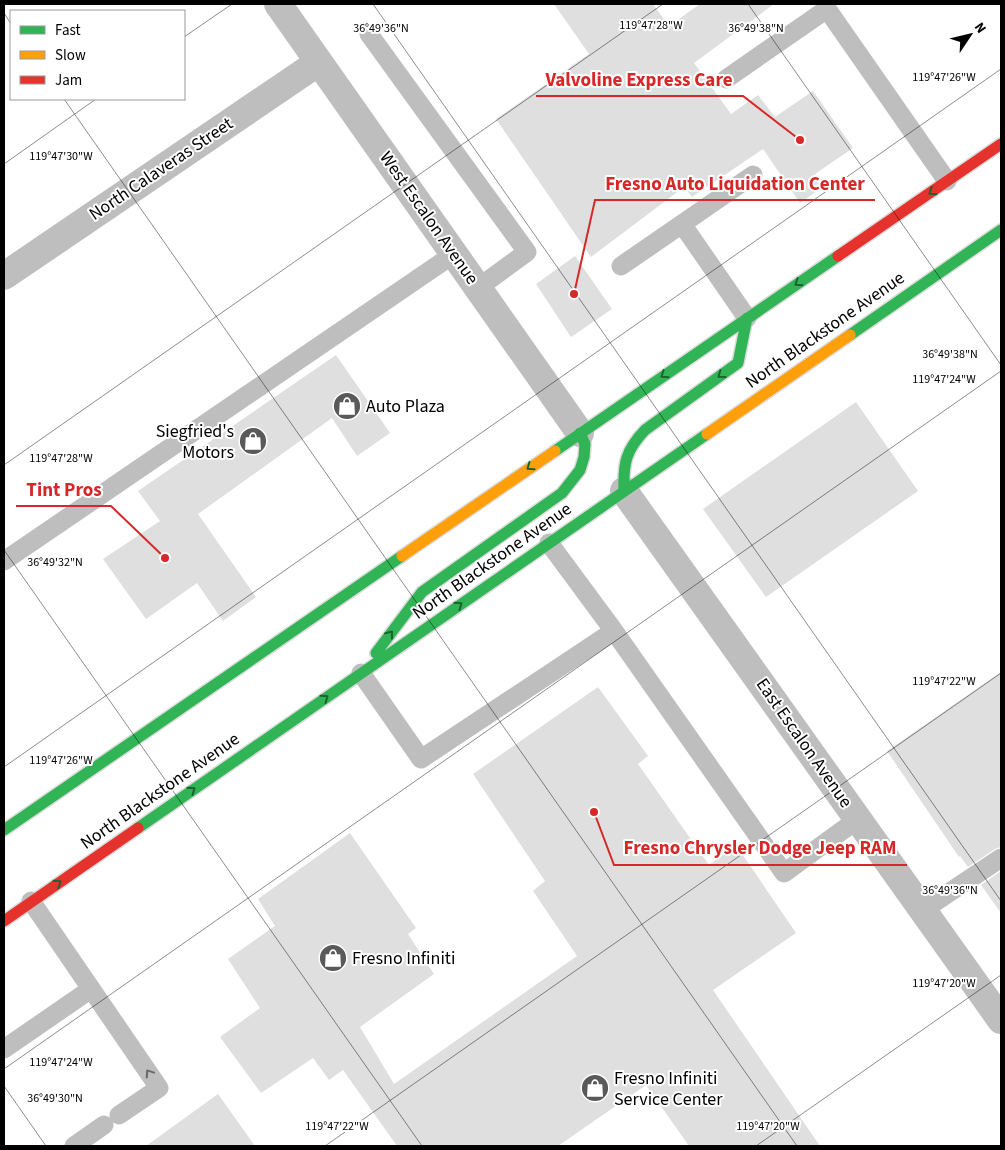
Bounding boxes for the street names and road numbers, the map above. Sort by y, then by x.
street label: North Calaveras Street [84,112,238,226]
street label: West Escalon Avenue [374,146,484,290]
street label: North Blackstone Avenue [740,265,910,394]
street label: North Blackstone Avenue [407,496,577,625]
street label: East Escalon Avenue [750,673,858,813]
street label: North Blackstone Avenue [75,726,245,855]

